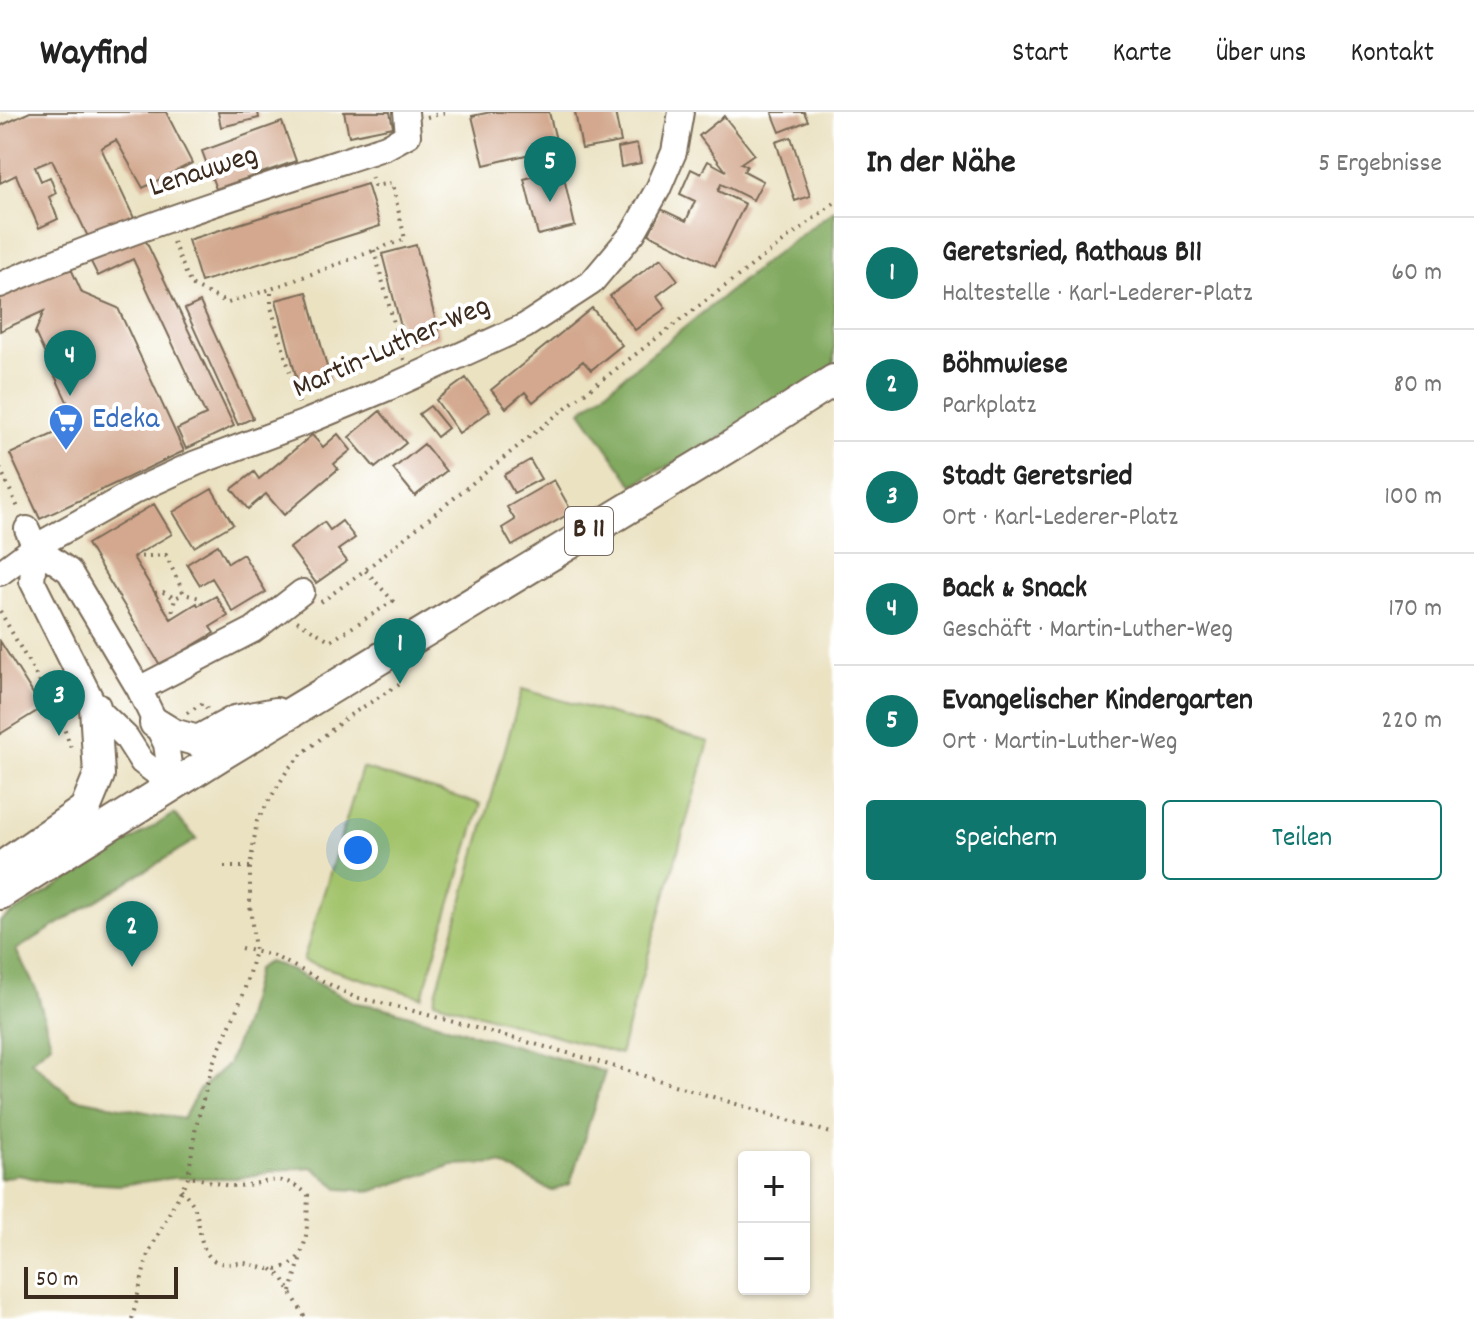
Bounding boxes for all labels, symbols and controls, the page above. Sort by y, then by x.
text: Wayfind [40,28,148,83]
text: Start [1012,35,1069,75]
text: Karte [1113,35,1172,75]
text: Über uns [1216,35,1306,75]
text: Kontakt [1350,35,1434,75]
street label: Lenauweg [144,135,264,211]
pin: 5 [524,136,576,202]
text: In der Nähe [866,140,1016,189]
text: 5 Ergebnisse [1318,146,1442,183]
text: Geretsried, Rathaus B11 [942,233,1202,276]
text: 1 [889,255,895,292]
text: 60 m [1391,255,1442,292]
text: Haltestelle · Karl-Lederer-Platz [942,276,1252,313]
street label: Martin-Luther-Weg [287,286,497,412]
pin: 4 [44,330,96,396]
text: Böhmwiese [942,345,1068,388]
text: 2 [886,367,898,404]
text: 80 m [1394,367,1442,404]
text: Parkplatz [942,388,1036,425]
place label: Edeka [92,400,160,443]
supermarket icon: Edeka [47,402,85,452]
text: Stadt Geretsried [942,457,1133,500]
text: 3 [886,479,898,516]
text: 100 m [1384,479,1442,516]
text: Ort · Karl-Lederer-Platz [942,500,1178,537]
road number: B 11 [565,507,613,555]
text: Back & Snack [942,569,1087,612]
text: 4 [887,591,897,628]
text: 170 m [1388,591,1442,628]
text: Geschäft · Martin-Luther-Weg [942,612,1233,649]
pin: 1 [374,618,426,684]
pin: 3 [33,670,85,736]
text: Evangelischer Kindergarten [942,681,1253,724]
text: 5 [886,703,898,740]
text: 220 m [1381,703,1442,740]
text: Ort · Martin-Luther-Weg [942,724,1177,761]
button: Speichern [866,800,1146,880]
button: Teilen [1162,800,1442,880]
your location [338,830,378,870]
pin: 2 [106,901,158,967]
map controls [738,1151,810,1295]
button: + [738,1151,810,1223]
button: − [738,1223,810,1295]
scale bar [24,1263,178,1299]
text: 50 m [36,1265,78,1296]

